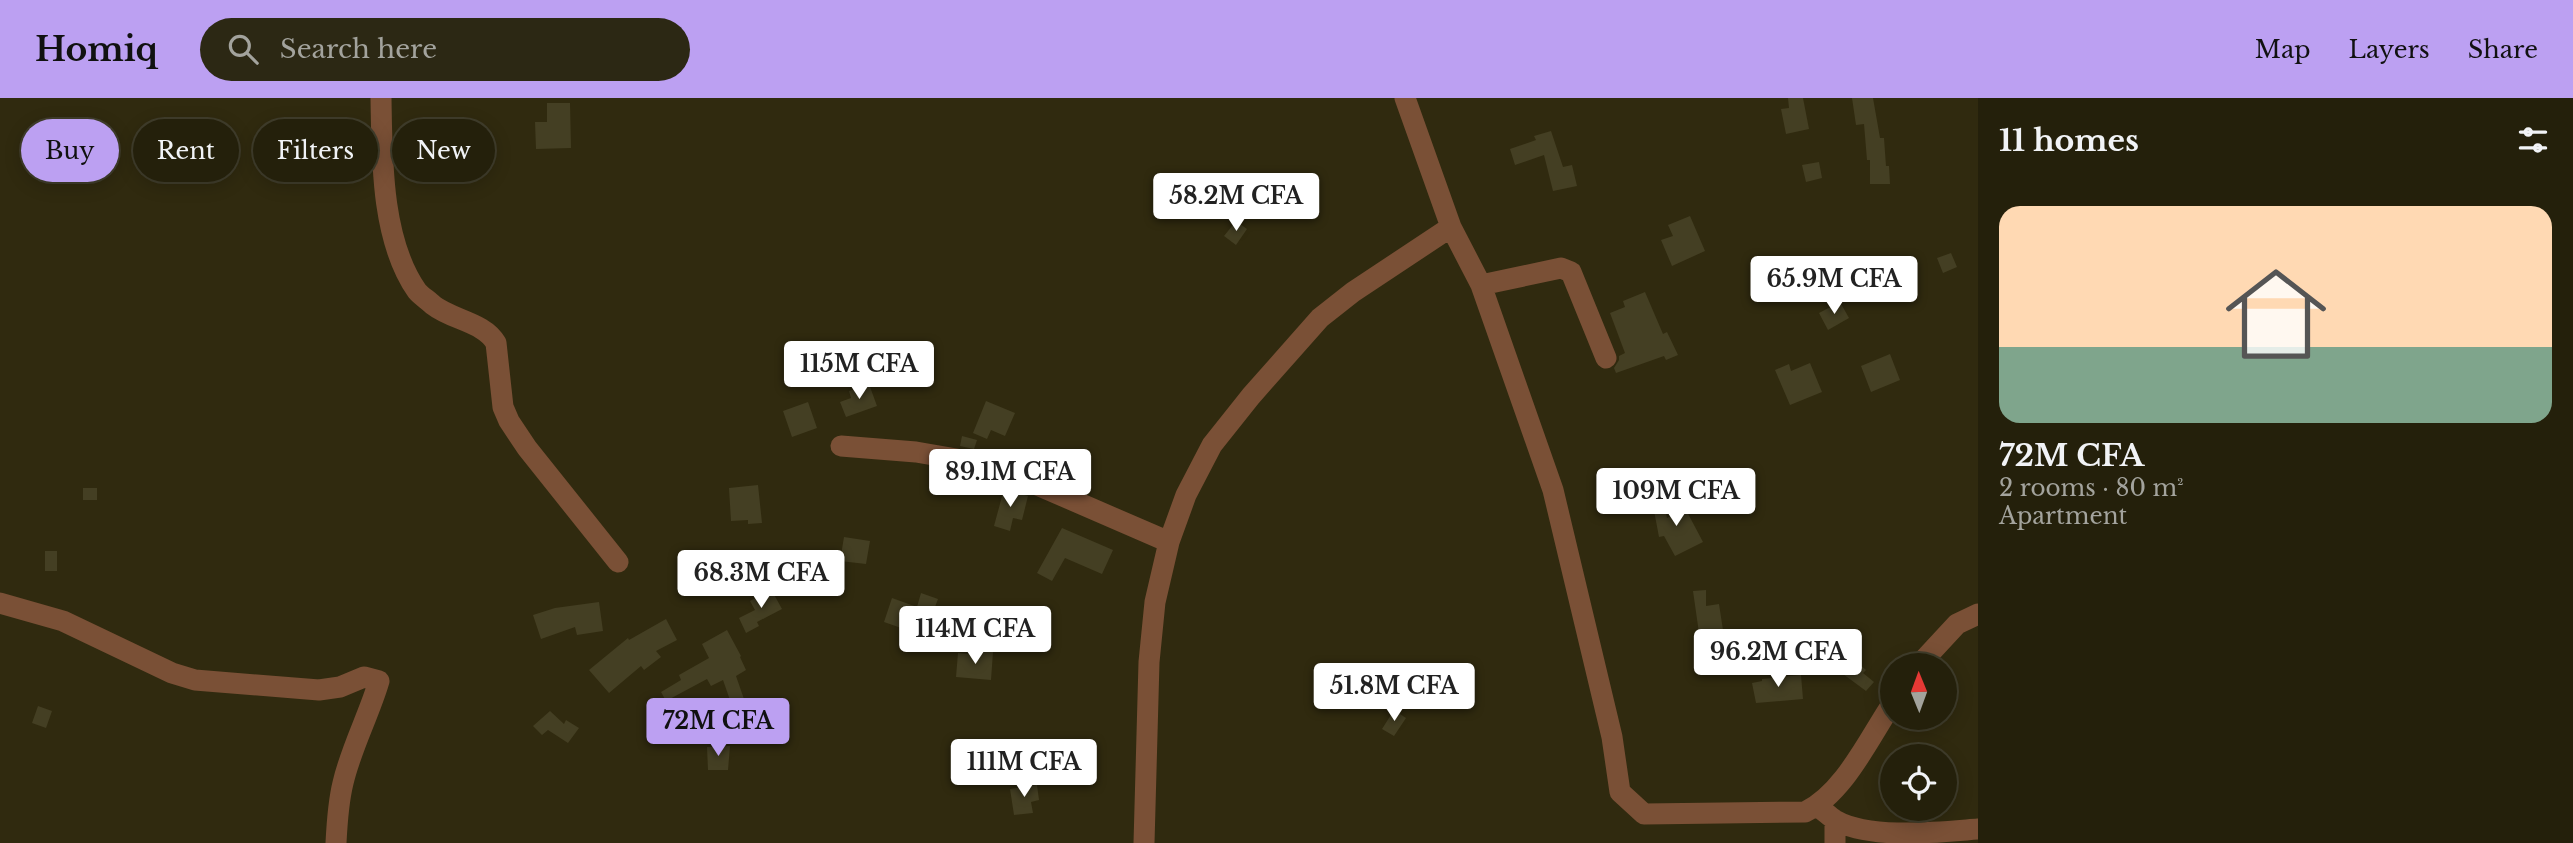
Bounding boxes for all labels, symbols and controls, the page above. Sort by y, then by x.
search box [200,18,690,81]
text: Homiq [35,29,158,70]
icon: search [224,30,262,68]
text: Search here [280,33,437,65]
text: Map [2255,35,2311,64]
text: Layers [2349,35,2430,64]
text: Share [2468,35,2538,64]
chip: Buy [21,119,119,182]
chip: Rent [133,119,239,182]
chip: Filters [253,119,378,182]
chip: New [392,119,495,182]
icon: filters [2514,121,2552,159]
text: 11 homes [1999,122,2139,159]
pin: 58.2M CFA [1156,174,1316,233]
text: 58.2M CFA [1169,182,1303,210]
icon: home [2213,251,2339,377]
pin: 65.9M CFA [1754,256,1914,316]
text: 65.9M CFA [1767,265,1901,293]
pin: 115M CFA [787,342,931,401]
text: 115M CFA [800,350,918,378]
text: 72M CFA [1999,437,2144,474]
pin: 89.1M CFA [930,450,1090,509]
text: 89.1M CFA [945,458,1075,486]
pin: 109M CFA [1604,468,1748,528]
text: 2 rooms · 80 m² [1999,474,2184,502]
text: 109M CFA [1612,477,1740,505]
text: Apartment [1999,502,2127,530]
pin: 68.3M CFA [681,550,841,610]
text: 68.3M CFA [693,559,829,587]
pin: 114M CFA [903,606,1047,666]
text: 114M CFA [915,615,1035,643]
pin: 96.2M CFA [1698,630,1858,689]
text: 96.2M CFA [1710,638,1846,666]
north arrow [1880,653,1956,730]
map controls [1880,653,1957,821]
pin: 51.8M CFA [1314,664,1474,723]
text: 51.8M CFA [1330,672,1458,700]
pin: 72M CFA [653,698,783,758]
text: 72M CFA [662,707,774,735]
pin: 111M CFA [952,740,1096,799]
button: locate [1880,744,1957,821]
text: 111M CFA [967,748,1081,776]

